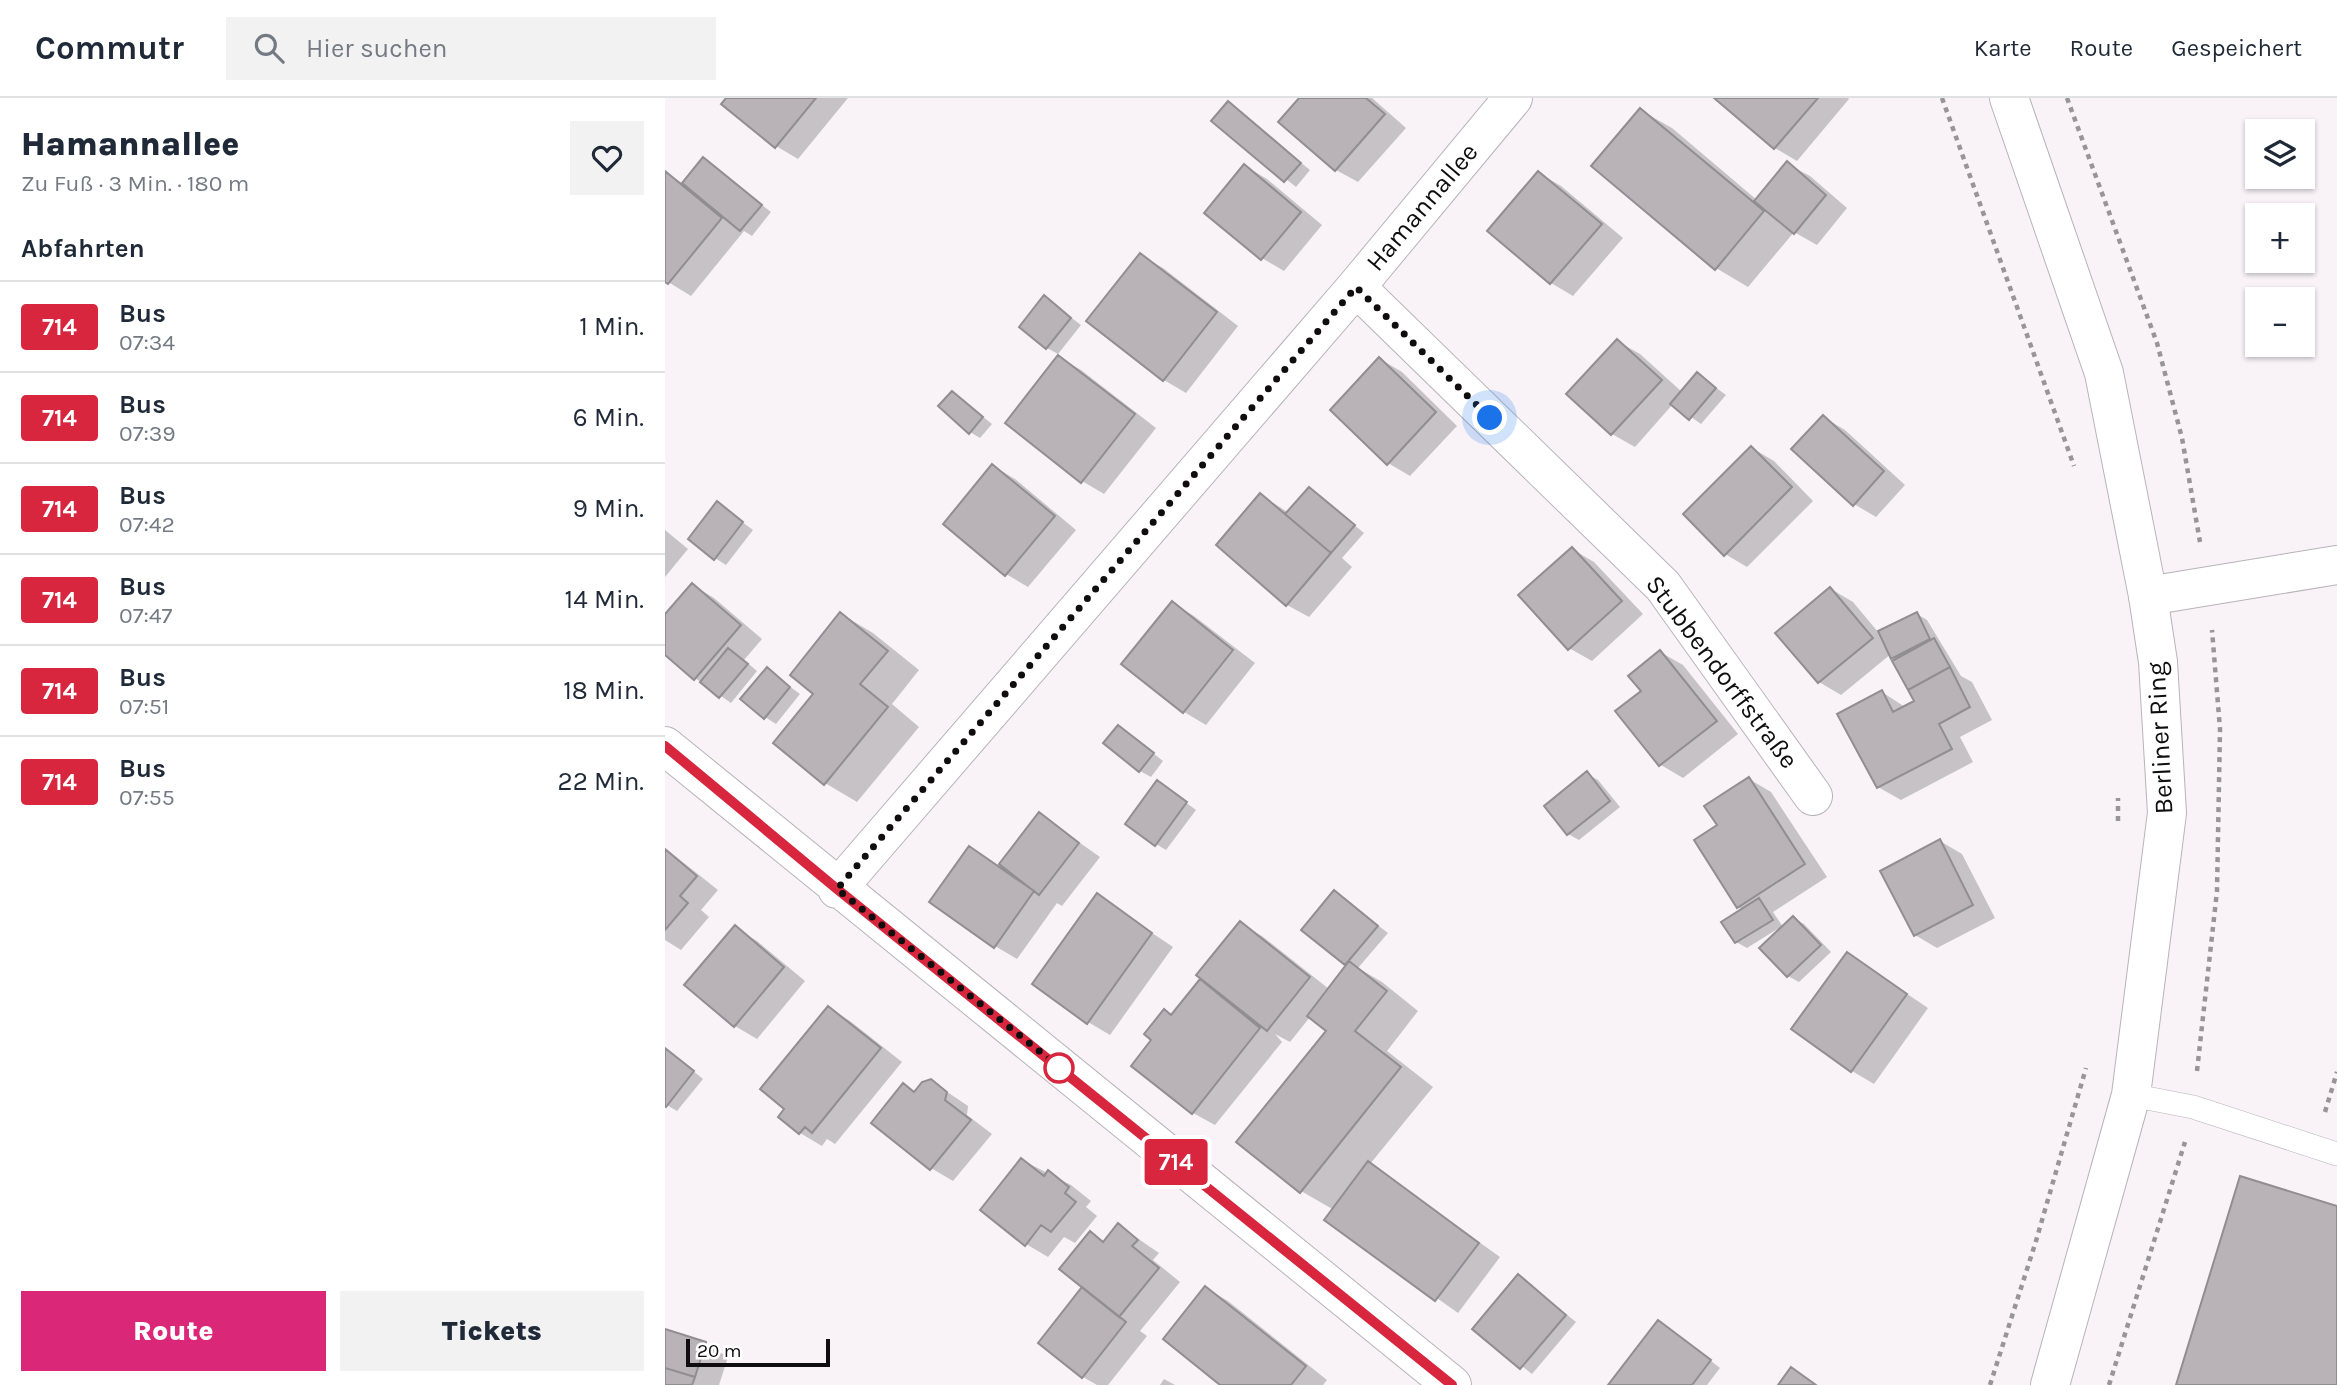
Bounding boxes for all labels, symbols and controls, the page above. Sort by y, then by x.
search box [226,17,716,80]
text: Commutr [35,29,184,67]
icon: search [250,29,288,67]
text: Hier suchen [306,33,448,64]
text: Karte [1974,34,2032,62]
text: Route [2070,34,2133,62]
text: Gespeichert [2171,34,2302,62]
map controls [2245,119,2315,357]
button: layers [2245,119,2315,189]
button: heart [570,121,644,195]
text: Hamannallee [21,125,239,163]
street label: Hamannallee [1360,137,1484,277]
text: Zu Fuß · 3 Min. · 180 m [21,170,249,197]
button: + [2245,203,2315,273]
text: Abfahrten [21,233,145,264]
button: − [2245,287,2315,357]
text: Bus [119,298,166,329]
text: 1 Min. [579,311,644,342]
text: 714 [42,313,77,341]
text: 07:34 [119,329,175,356]
text: Bus [119,389,166,420]
your location [1472,400,1507,435]
text: 6 Min. [573,402,644,433]
text: 714 [42,404,77,432]
text: 07:39 [119,420,176,447]
text: Bus [119,480,166,511]
text: 9 Min. [573,493,644,524]
text: 714 [42,495,77,523]
text: 07:42 [119,511,175,538]
street label: Stubbendorffstraße [1639,569,1805,775]
text: Bus [119,571,166,602]
text: 14 Min. [565,584,644,615]
text: 714 [42,586,77,614]
text: 07:47 [119,602,172,629]
street label: Berliner Ring [2141,661,2179,815]
text: Bus [119,662,166,693]
text: 18 Min. [563,675,644,706]
text: 714 [42,677,77,705]
text: 07:51 [119,693,169,720]
text: Bus [119,753,166,784]
text: 22 Min. [558,766,644,797]
text: 714 [42,768,77,796]
text: 07:55 [119,784,175,811]
unlabelled marker [1044,1053,1074,1083]
line badge: 714 [1136,1139,1216,1185]
text: 714 [1159,1148,1193,1176]
button: Route [21,1291,326,1371]
button: Tickets [340,1291,644,1371]
scale bar [686,1336,829,1368]
text: 20 m [697,1340,742,1362]

